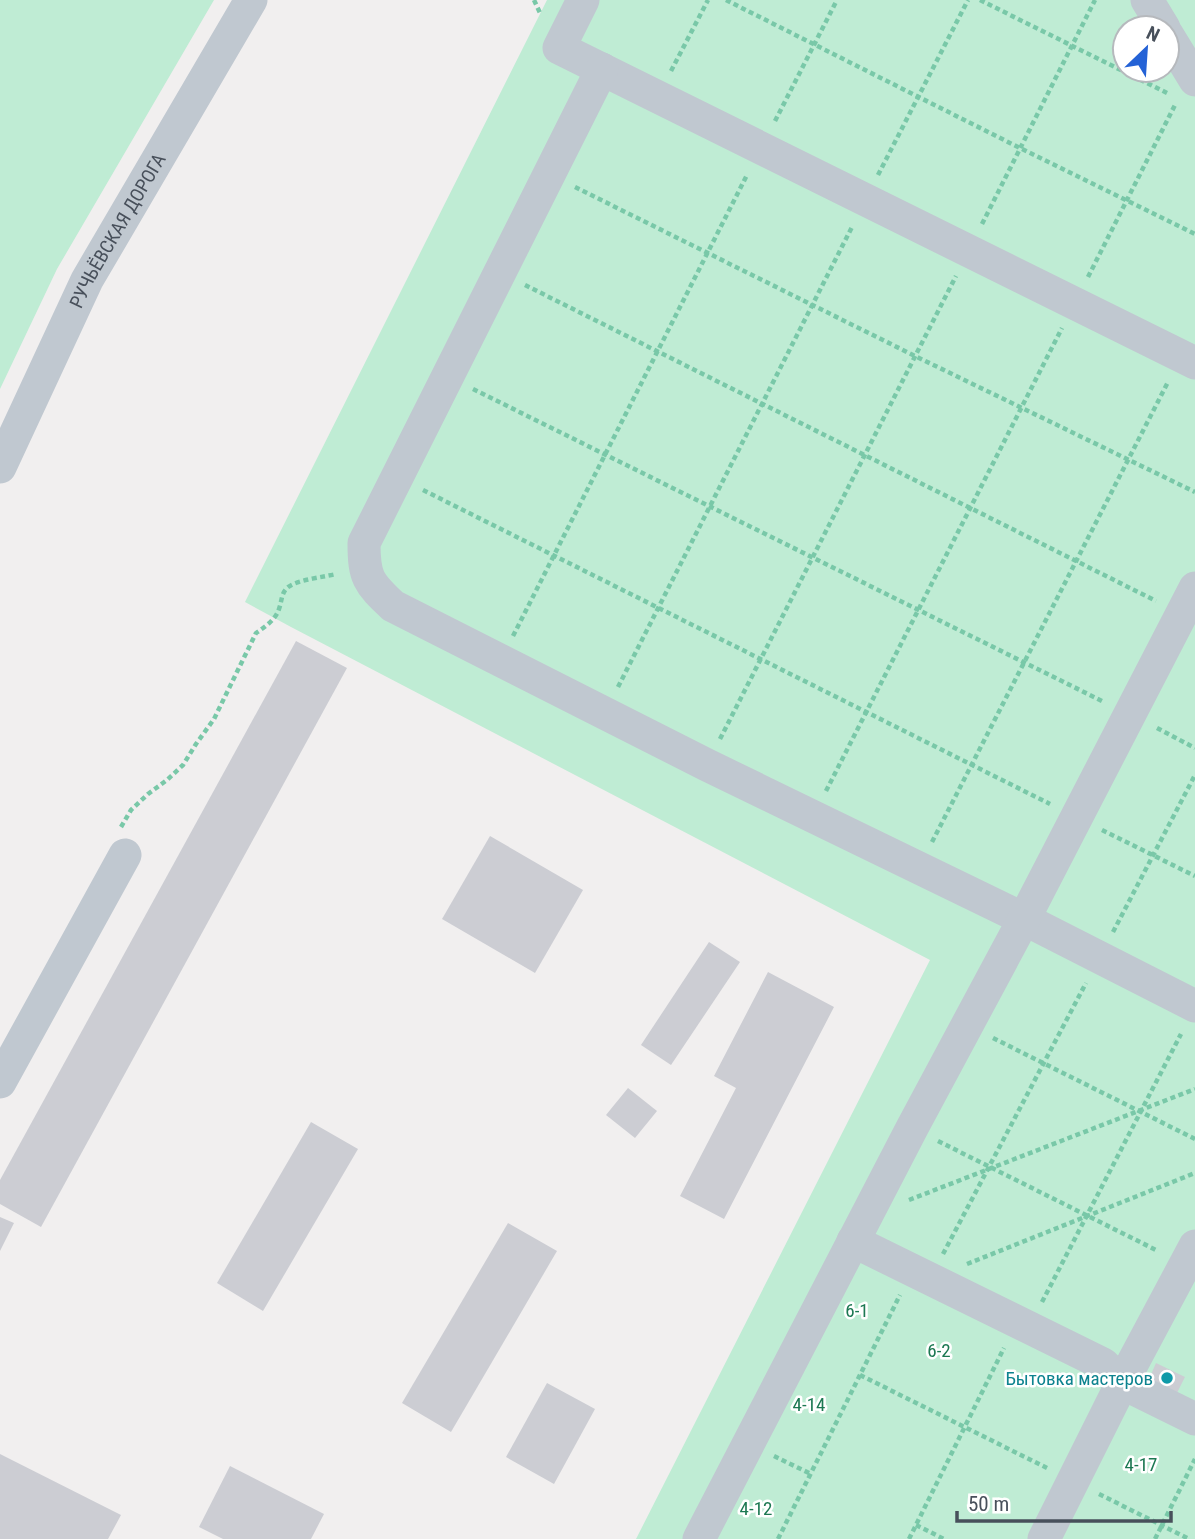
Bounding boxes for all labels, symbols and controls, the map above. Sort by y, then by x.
north arrow [1111,14,1181,84]
text: N [1143,21,1163,47]
street label: РУЧЬЁВСКАЯ ДОРОГА [65,149,171,312]
park label: 6-1 [845,1299,869,1322]
park label: 6-2 [927,1339,951,1362]
place label: Бытовка мастеров [1005,1367,1153,1390]
marker: Бытовка мастеров [1159,1370,1175,1386]
park label: 4-14 [793,1393,825,1416]
park label: 4-17 [1125,1453,1157,1476]
scale bar [957,1480,1170,1524]
text: 50 m [968,1492,1009,1516]
park label: 4-12 [740,1497,772,1520]

